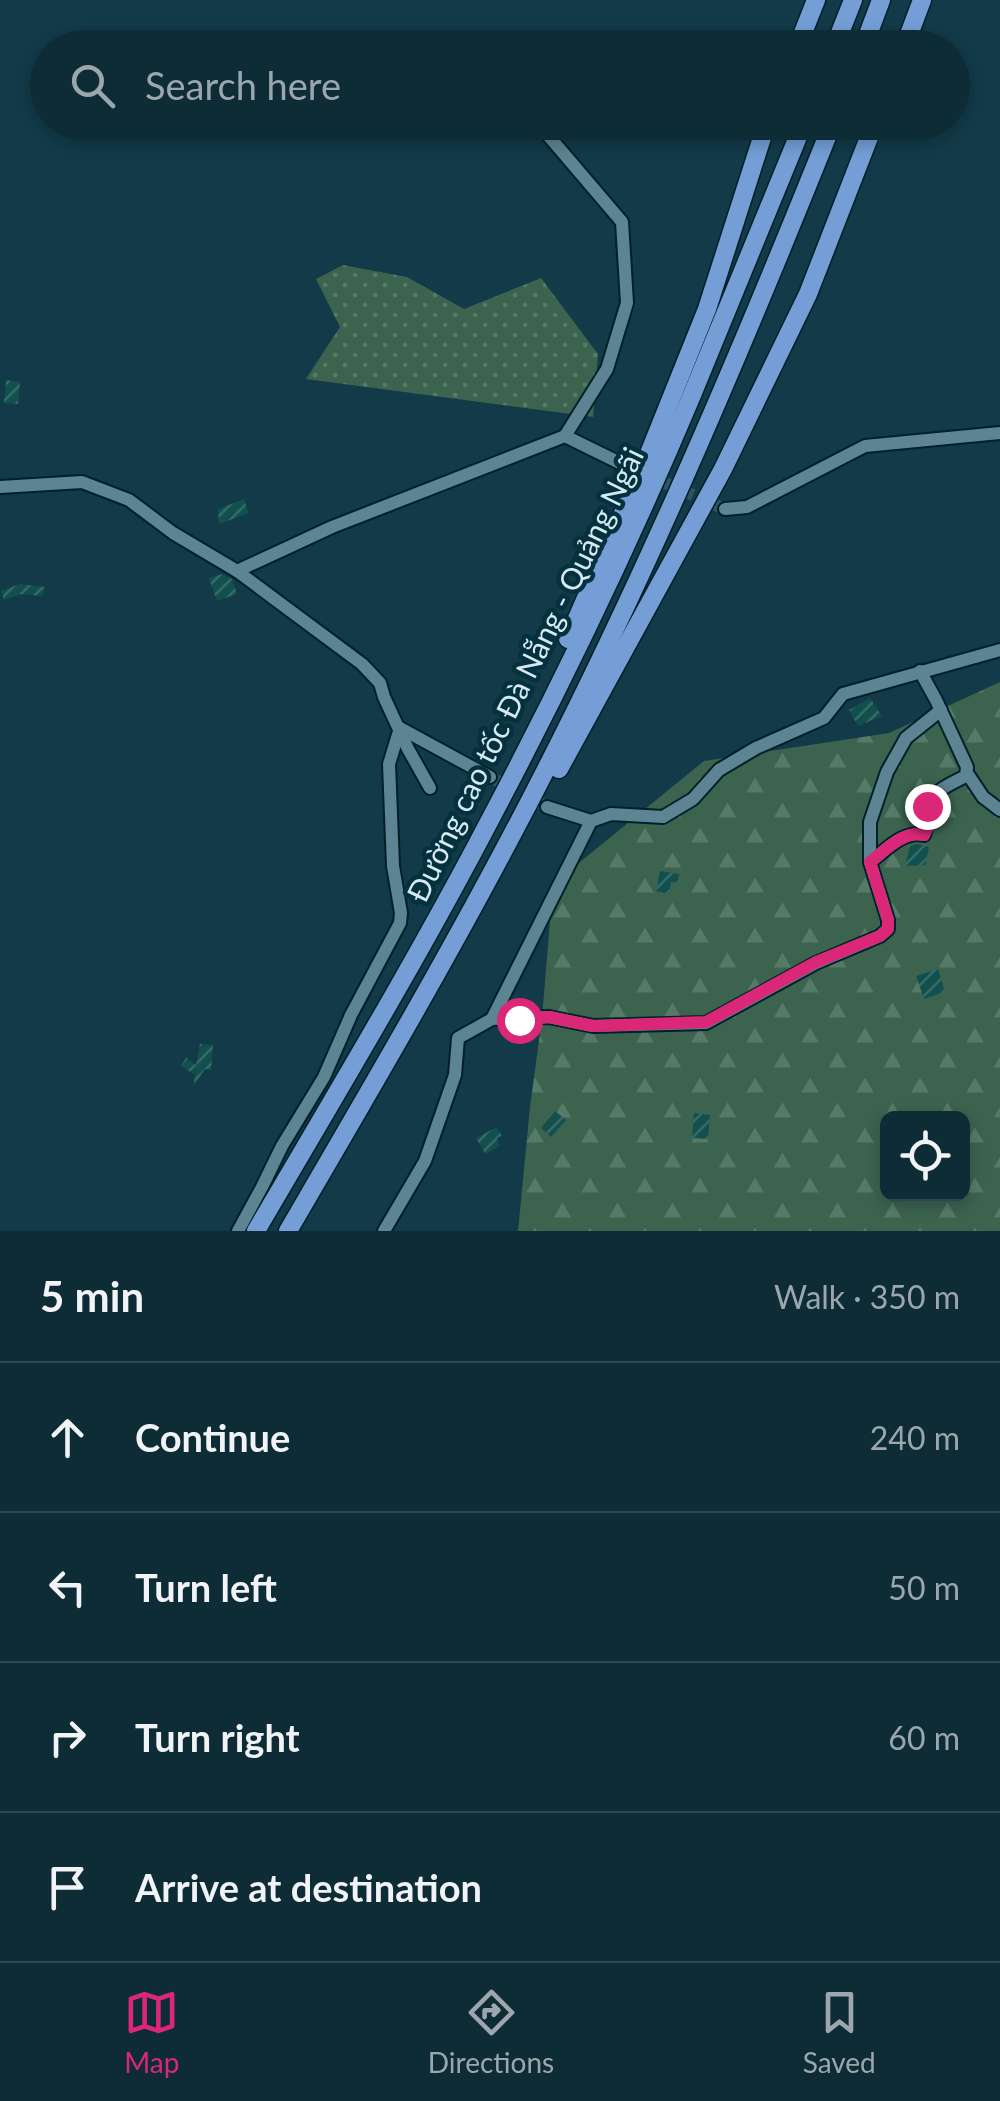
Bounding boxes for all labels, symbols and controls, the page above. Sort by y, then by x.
search box [30,30,970,140]
icon: search [65,58,120,113]
text: Search here [145,62,341,108]
street label: Đường cao tốc Đà Nẵng - Quảng Ngãi [398,441,650,907]
route end [905,784,951,830]
route start [497,998,543,1044]
map controls [880,1111,970,1201]
button: locate [880,1111,970,1201]
text: 5 min [40,1271,144,1321]
text: Walk · 350 m [774,1277,960,1316]
icon: ahead [40,1410,95,1465]
text: Continue [135,1414,290,1460]
text: 240 m [870,1418,960,1457]
icon: left [40,1560,95,1615]
text: Turn left [135,1564,277,1610]
text: 50 m [888,1568,960,1607]
icon: right [40,1710,95,1765]
text: Turn right [135,1714,300,1760]
text: 60 m [888,1718,960,1757]
icon: arrive [40,1860,95,1915]
text: Arrive at destination [135,1864,482,1910]
tab: Map [124,1985,179,2079]
tab: Directions [428,1985,554,2079]
tab: Saved [803,1985,876,2079]

